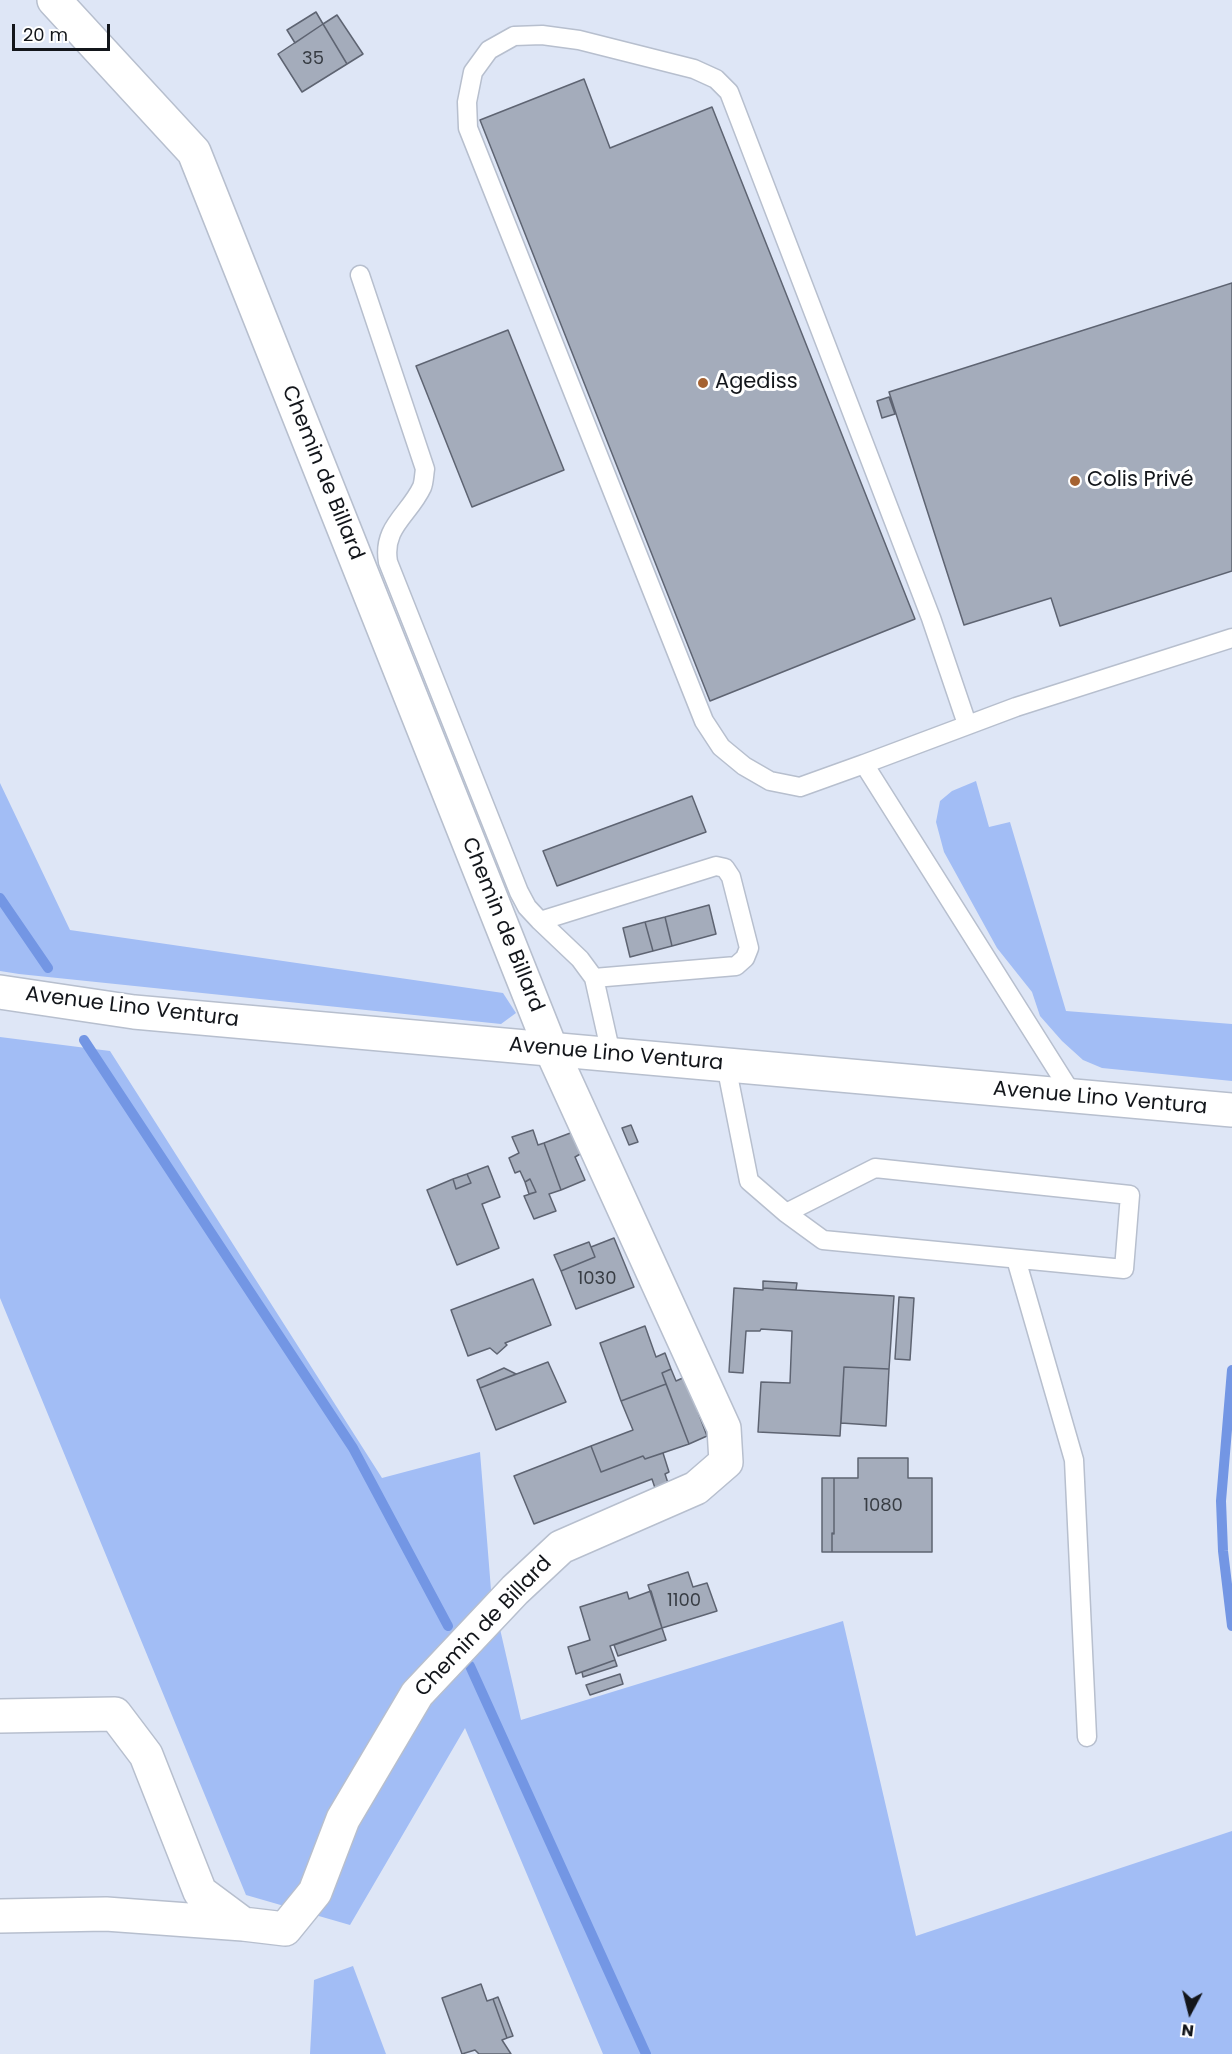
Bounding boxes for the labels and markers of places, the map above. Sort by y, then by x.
place label: Agediss [715,370,798,396]
marker: Agediss [696,376,710,390]
place label: Colis Privé [1087,468,1194,494]
marker: Colis Privé [1068,474,1082,488]

